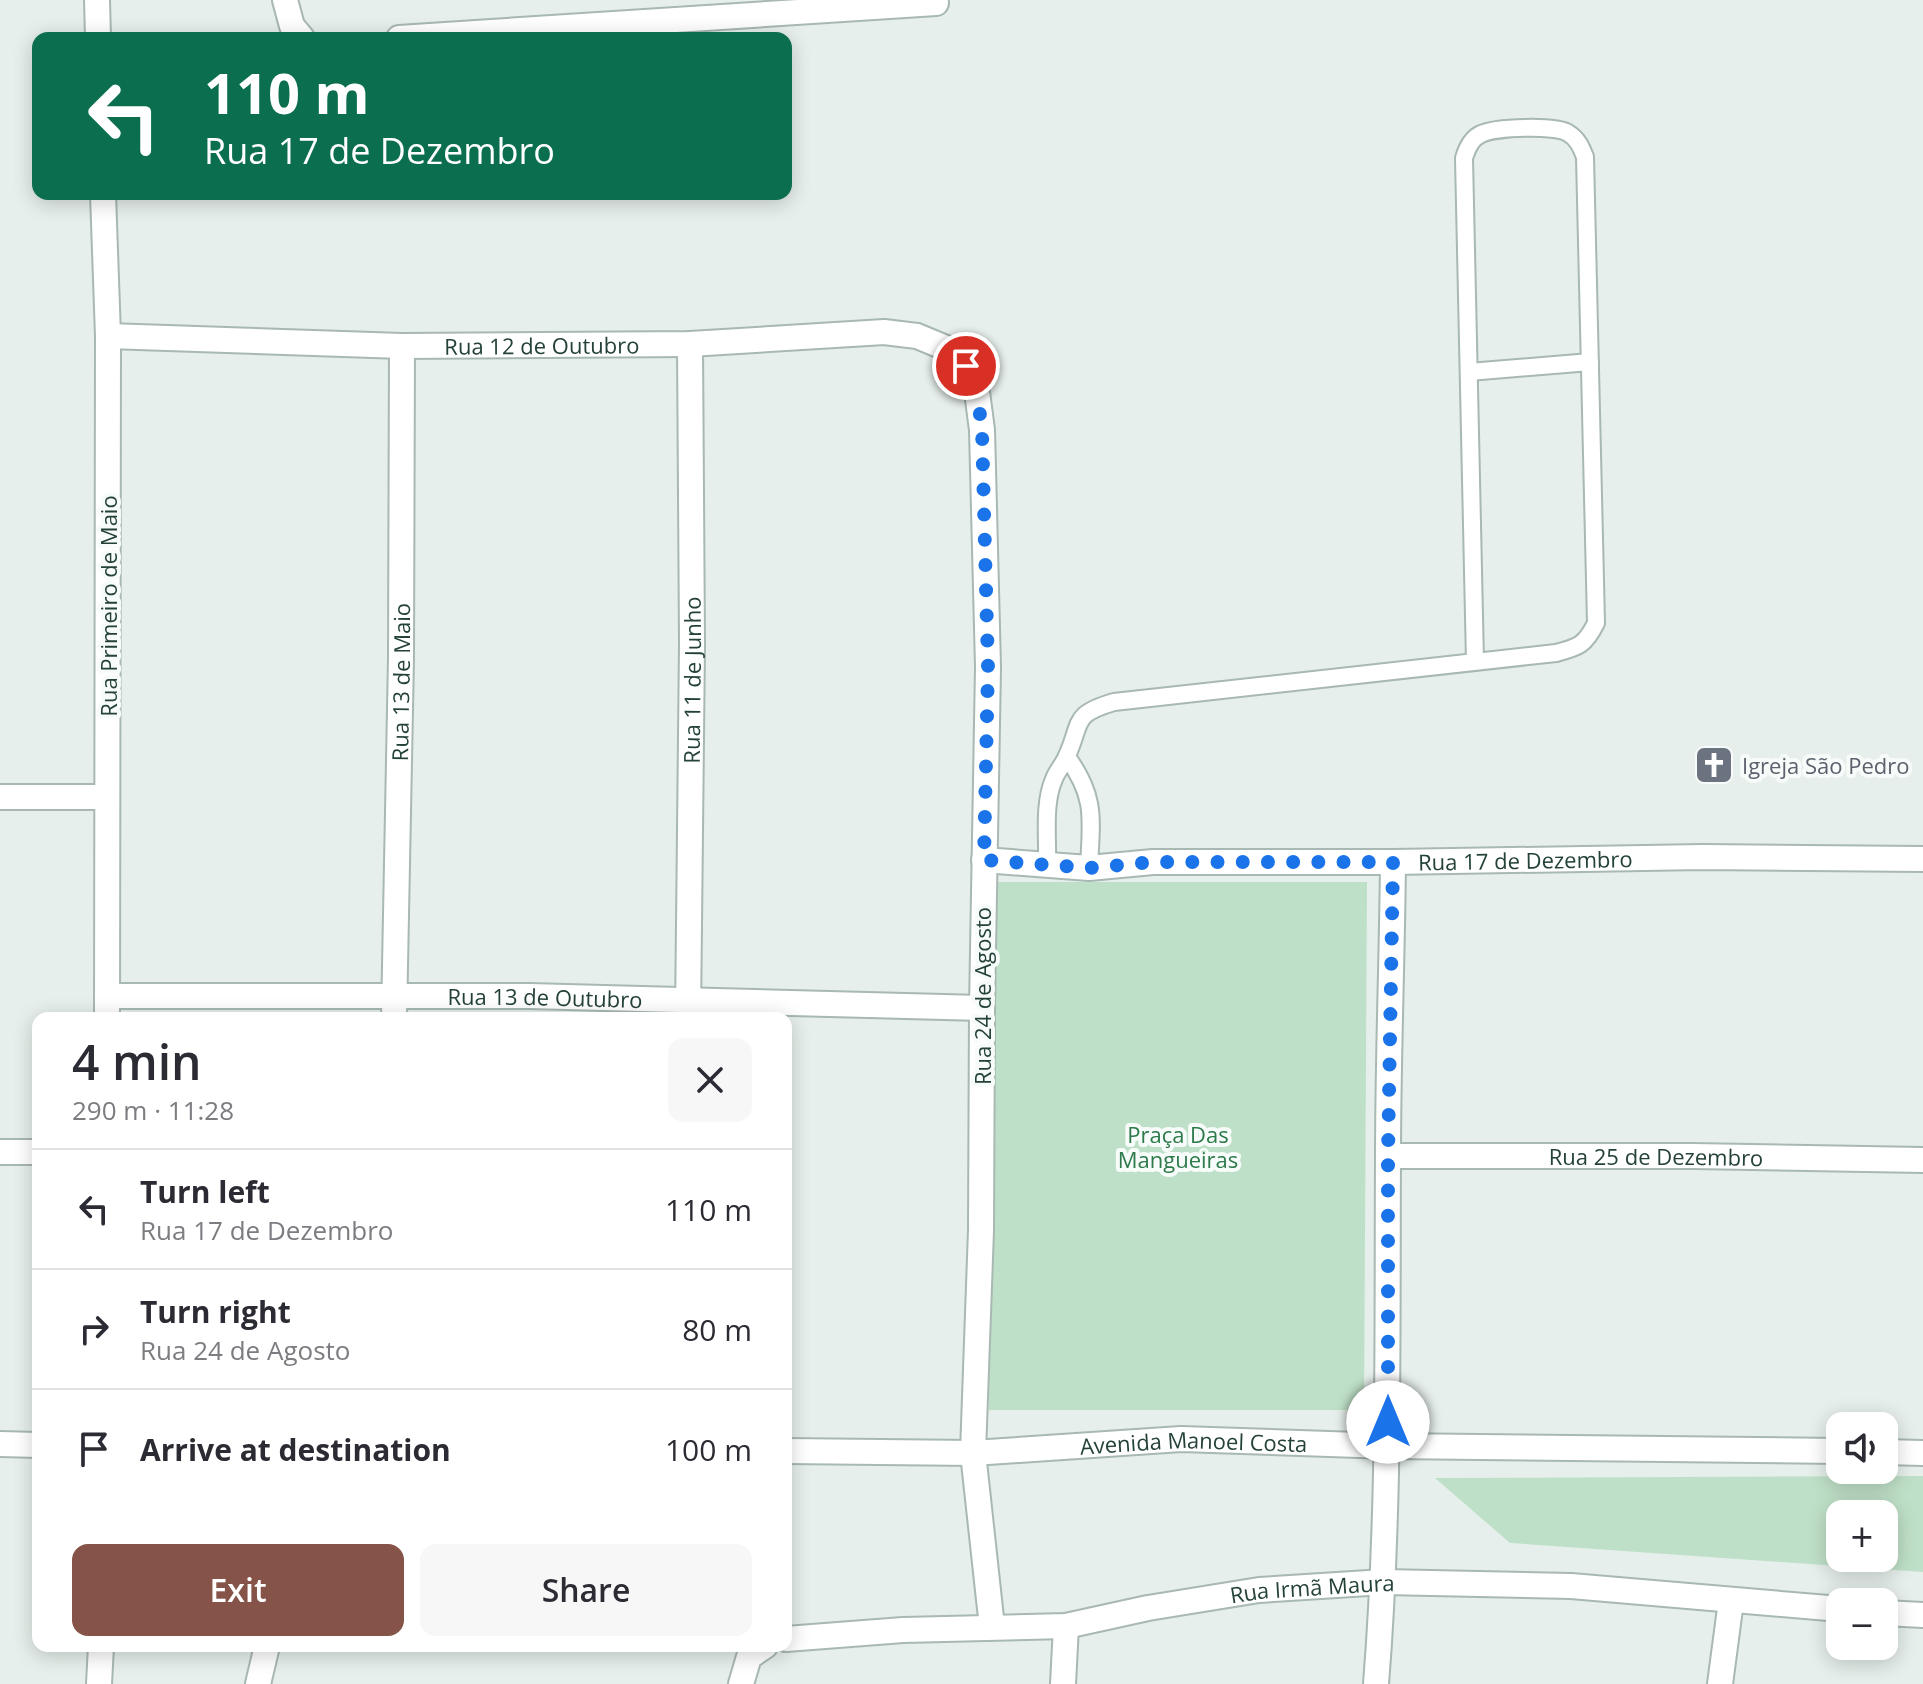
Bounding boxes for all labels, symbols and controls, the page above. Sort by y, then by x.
text: 110 m [204,54,370,130]
icon: left [72,64,176,168]
text: Rua 17 de Dezembro [204,126,555,175]
street label: Rua 12 de Outubro [444,329,640,361]
pin [932,332,1000,400]
icon: arrive [944,344,988,388]
street label: Rua Primeiro de Maio [93,495,123,717]
street label: Rua 11 de Junho [676,596,707,764]
street label: Rua 13 de Maio [384,603,416,761]
church icon: Igreja São Pedro [1693,744,1735,786]
place label: Igreja São Pedro [1742,750,1909,780]
street label: Rua 17 de Dezembro [1418,843,1633,877]
street label: Rua 24 de Agosto [967,907,997,1085]
street label: Rua 13 de Outubro [447,981,643,1014]
text: 4 min [72,1029,202,1094]
button: close [668,1038,752,1122]
text: 290 m · 11:28 [72,1092,234,1128]
park label: Praça Das Mangueiras [1118,1119,1238,1174]
street label: Rua 25 de Dezembro [1549,1141,1764,1172]
text: Turn left [140,1171,270,1212]
icon: left [72,1187,116,1231]
text: 110 m [665,1189,752,1230]
text: Rua 17 de Dezembro [140,1212,393,1248]
text: Turn right [140,1291,291,1332]
icon: right [72,1307,116,1351]
text: 80 m [682,1309,752,1350]
text: Rua 24 de Agosto [140,1332,350,1368]
position arrow [1346,1380,1430,1464]
map controls [1826,1412,1898,1660]
button: sound [1826,1412,1898,1484]
street label: Avenida Manoel Costa [1079,1424,1308,1461]
icon: arrive [72,1427,116,1471]
text: Arrive at destination [140,1429,451,1470]
text: 100 m [665,1429,752,1470]
button: + [1826,1500,1898,1572]
button: Exit [72,1544,404,1636]
button: Share [420,1544,752,1636]
street label: Rua Irmã Maura [1228,1567,1395,1610]
button: − [1826,1588,1898,1660]

